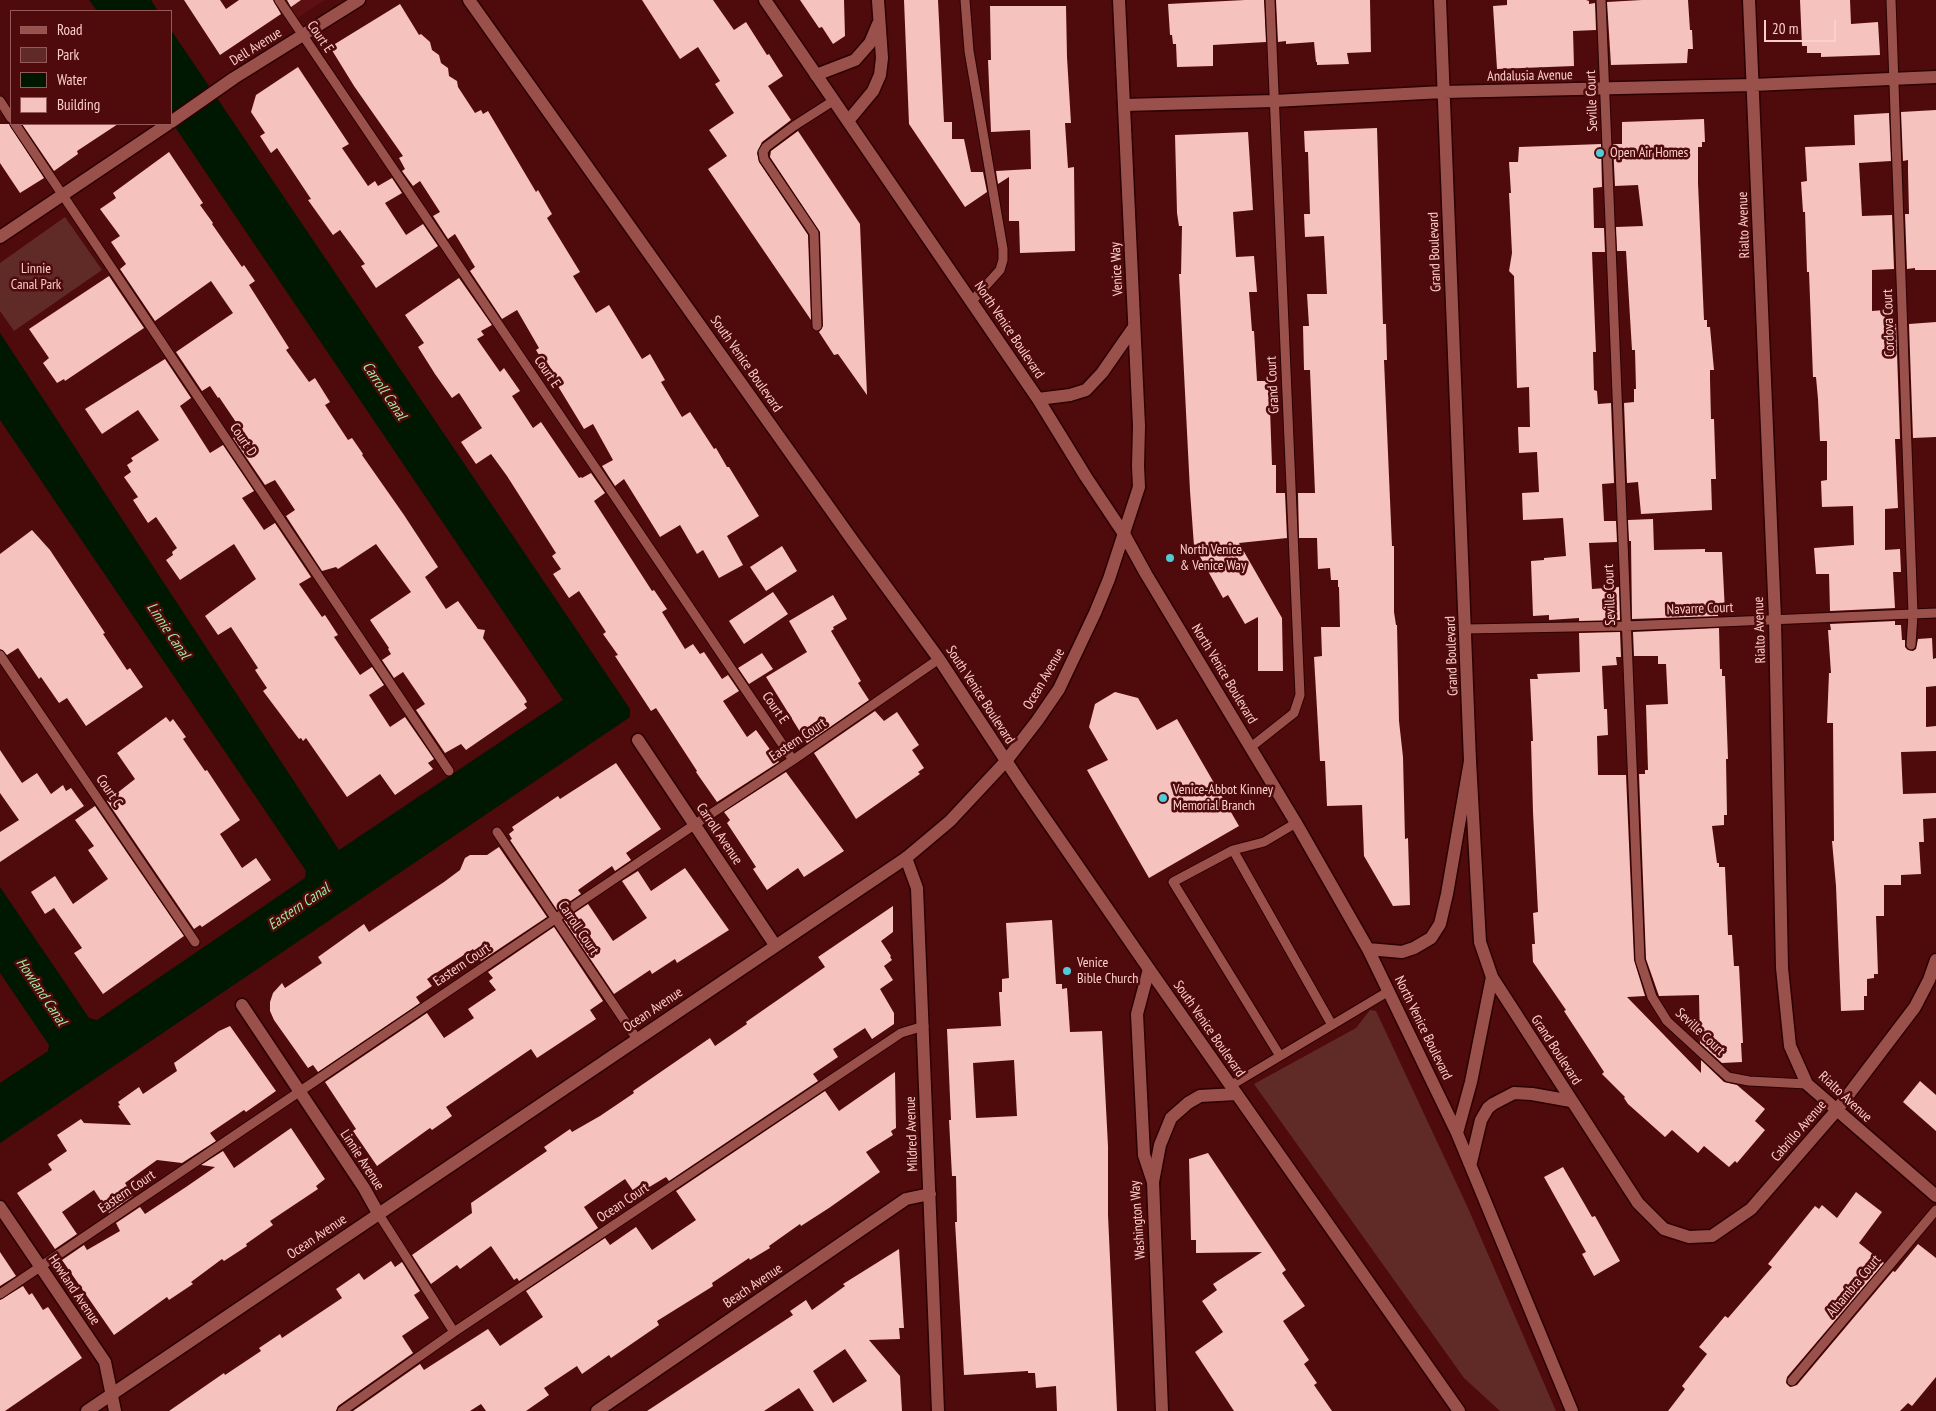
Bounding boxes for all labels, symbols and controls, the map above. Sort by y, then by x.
legend [10,10,172,125]
scale bar [1766,10,1838,42]
street label: Court E [303,18,337,56]
text: 20 m [1772,19,1798,38]
text: Road [57,20,83,39]
street label: Dell Avenue [227,25,285,69]
text: Park [57,45,79,64]
street label: Andalusia Avenue [1487,67,1573,85]
text: Water [57,70,87,89]
street label: Seville Court [1583,70,1601,132]
text: Building [57,95,100,114]
place label: Open Air Homes [1610,145,1688,161]
marker: Open Air Homes [1594,147,1606,159]
street label: Rialto Avenue [1734,191,1754,259]
street label: Grand Boulevard [1425,212,1445,292]
street label: Venice Way [1107,242,1127,296]
park label: Linnie Canal Park [11,261,61,294]
street label: North Venice Boulevard [970,278,1048,382]
street label: Cordova Court [1879,289,1899,357]
street label: South Venice Boulevard [706,313,786,415]
street label: Court E [530,353,564,391]
street label: Grand Court [1263,356,1283,414]
water label: Carroll Canal [358,358,410,424]
street label: Court D [226,420,260,460]
place label: North Venice & Venice Way [1180,542,1246,574]
marker: North Venice & Venice Way [1164,552,1176,564]
street label: Seville Court [1601,564,1619,626]
street label: Rialto Avenue [1750,596,1770,664]
water label: Linnie Canal [143,599,193,663]
street label: Navarre Court [1666,599,1734,619]
street label: Grand Boulevard [1442,616,1462,696]
street label: North Venice Boulevard [1188,621,1260,727]
street label: South Venice Boulevard [942,643,1018,747]
street label: Ocean Avenue [1020,645,1068,713]
street label: Court E [758,689,792,727]
street label: Eastern Court [766,715,830,765]
street label: Court C [92,772,126,810]
place label: Venice-Abbot Kinney Memorial Branch [1173,782,1273,814]
marker: Venice-Abbot Kinney Memorial Branch [1157,792,1169,804]
street label: Carroll Avenue [692,800,746,868]
water label: Eastern Canal [265,880,333,934]
street label: Carroll Court [554,898,602,958]
street label: Eastern Court [430,940,494,990]
water label: Howland Canal [12,955,70,1029]
place label: Venice Bible Church [1077,955,1138,988]
marker: Venice Bible Church [1061,965,1073,977]
street label: North Venice Boulevard [1391,973,1455,1083]
street label: South Venice Boulevard [1169,978,1249,1080]
street label: Ocean Avenue [620,984,686,1036]
street label: Seville Court [1672,1005,1728,1059]
street label: Grand Boulevard [1527,1012,1585,1088]
street label: Rialto Avenue [1815,1068,1875,1126]
street label: Mildred Avenue [902,1096,922,1172]
street label: Cabrillo Avenue [1768,1097,1830,1165]
street label: Linnie Avenue [336,1127,388,1193]
street label: Eastern Court [95,1167,159,1217]
street label: Ocean Court [594,1180,652,1226]
street label: Washington Way [1127,1180,1149,1260]
street label: Ocean Avenue [284,1211,350,1263]
street label: Howland Avenue [44,1252,104,1328]
street label: Alhambra Court [1823,1252,1885,1320]
street label: Beach Avenue [720,1260,786,1312]

